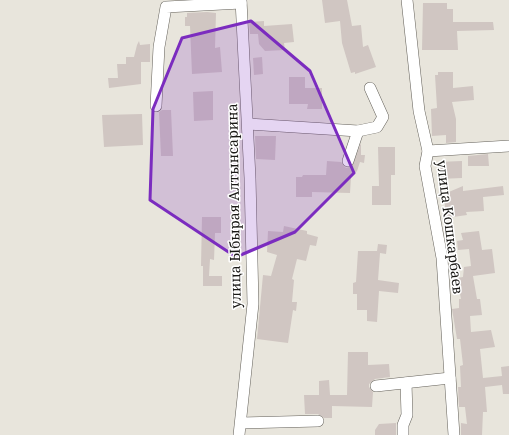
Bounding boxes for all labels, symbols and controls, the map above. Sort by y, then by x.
street label: улица Ыбырая Алтынсарина [222,103,245,309]
street label: улица Кошкарбаев [433,159,468,295]

